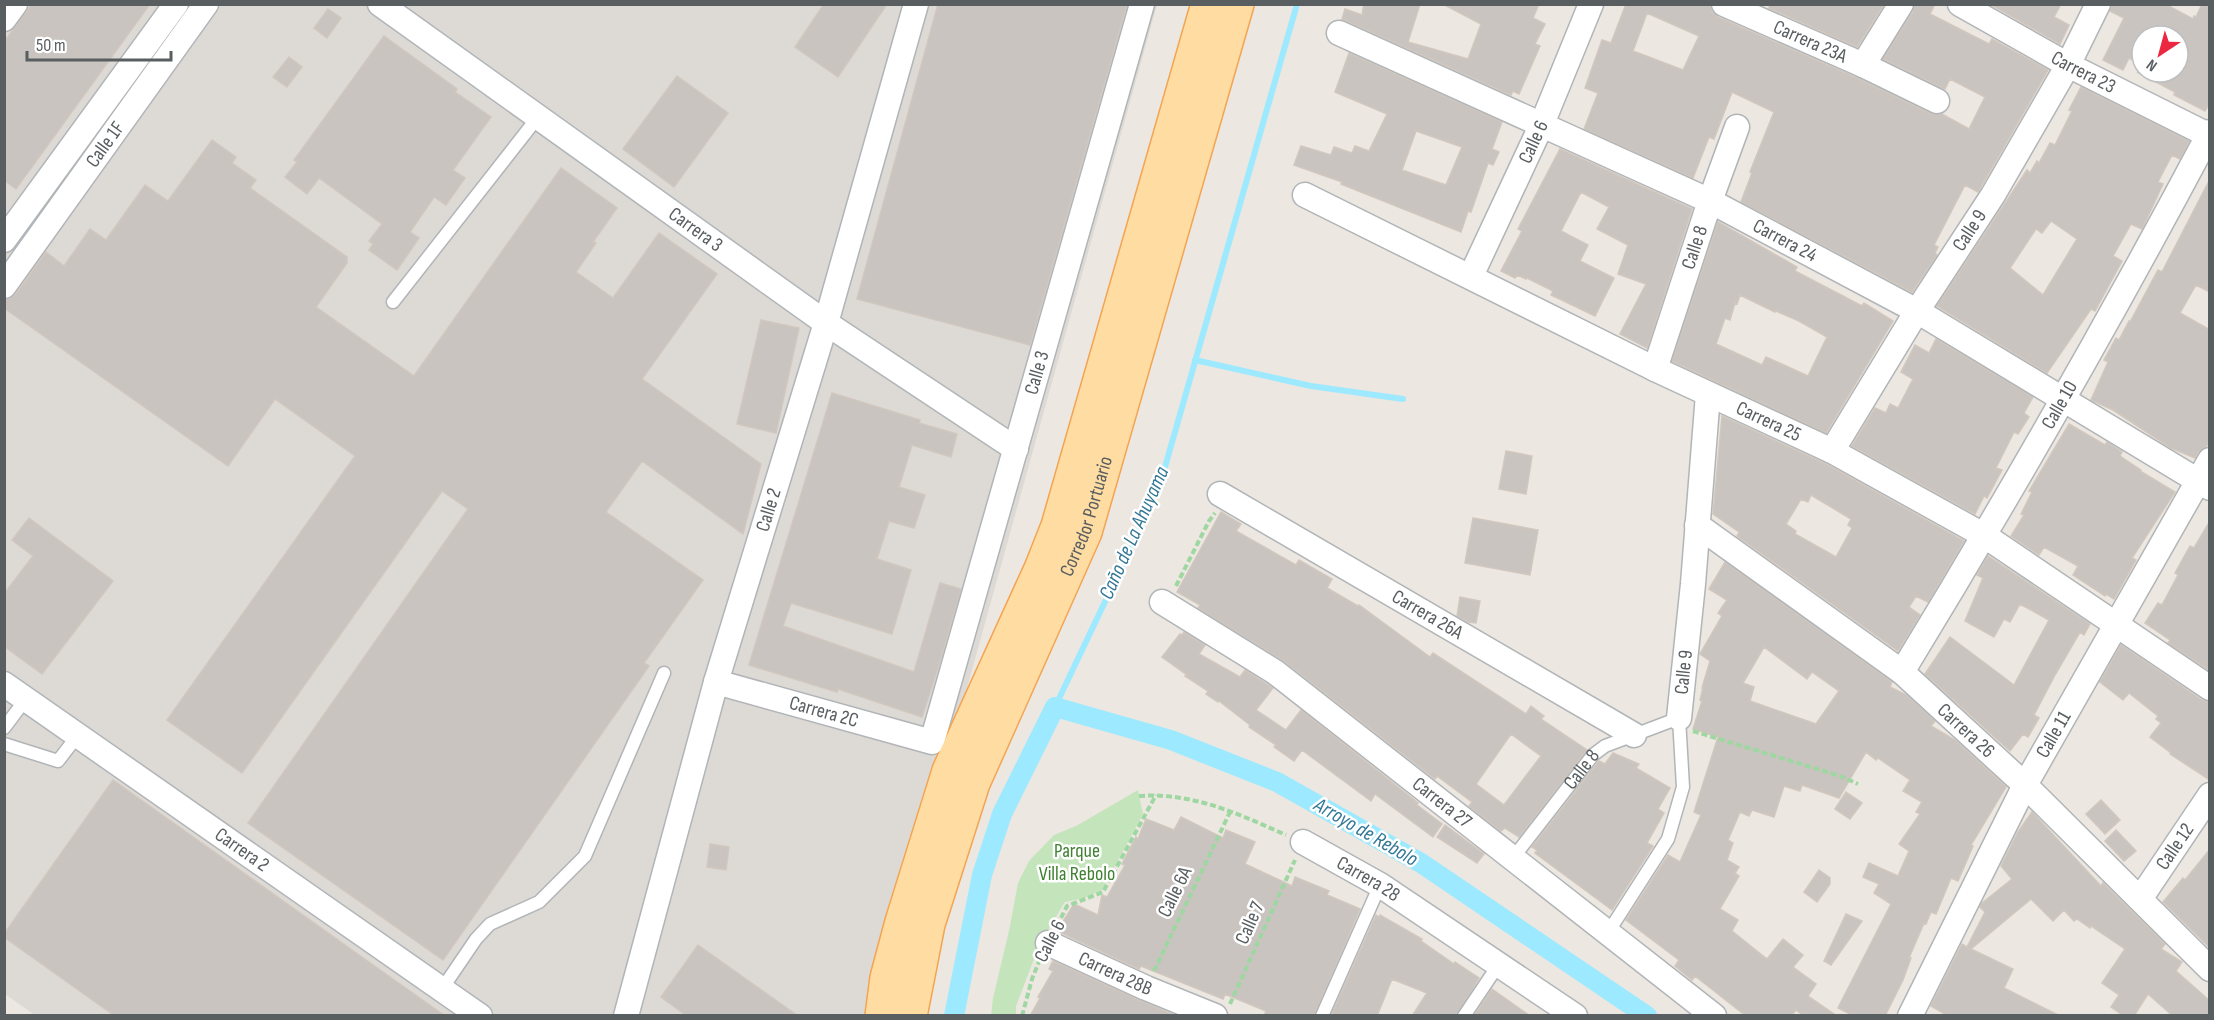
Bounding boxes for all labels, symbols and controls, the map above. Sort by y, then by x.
street label: Carrera 23A [1770,15,1851,69]
scale bar [27,24,171,62]
north arrow [2130,24,2190,84]
text: 50 m [36,35,66,56]
street label: Carrera 23 [2047,46,2120,99]
text: N [2143,55,2161,75]
street label: Calle 1F [81,117,130,172]
street label: Calle 6 [1513,117,1554,167]
street label: Carrera 3 [664,202,727,257]
street label: Calle 9 [1947,205,1992,256]
street label: Carrera 24 [1749,214,1821,268]
street label: Calle 8 [1676,222,1713,272]
street label: Calle 3 [1019,348,1055,397]
street label: Calle 10 [2036,377,2083,433]
street label: Carrera 25 [1732,396,1805,447]
street label: Corredor Portuario [1055,454,1118,580]
water label: Caño de La Ahuyama [1094,462,1175,603]
street label: Calle 2 [751,485,787,534]
street label: Carrera 26A [1388,585,1468,645]
street label: Calle 9 [1670,649,1698,696]
street label: Carrera 2C [787,691,861,733]
street label: Carrera 26 [1932,698,2000,763]
street label: Calle 11 [2031,707,2076,762]
street label: Calle 8 [1559,745,1605,794]
street label: Carrera 27 [1407,772,1476,833]
water label: Arroyo de Rebolo [1309,792,1423,872]
street label: Calle 12 [2151,819,2199,875]
street label: Carrera 2 [210,823,274,877]
park label: Parque Villa Rebolo [1039,839,1115,886]
street label: Carrera 28 [1332,851,1405,907]
street label: Calle 6A [1153,863,1198,921]
street label: Calle 7 [1230,898,1270,948]
street label: Calle 6 [1029,916,1071,966]
street label: Carrera 28B [1075,947,1156,1001]

